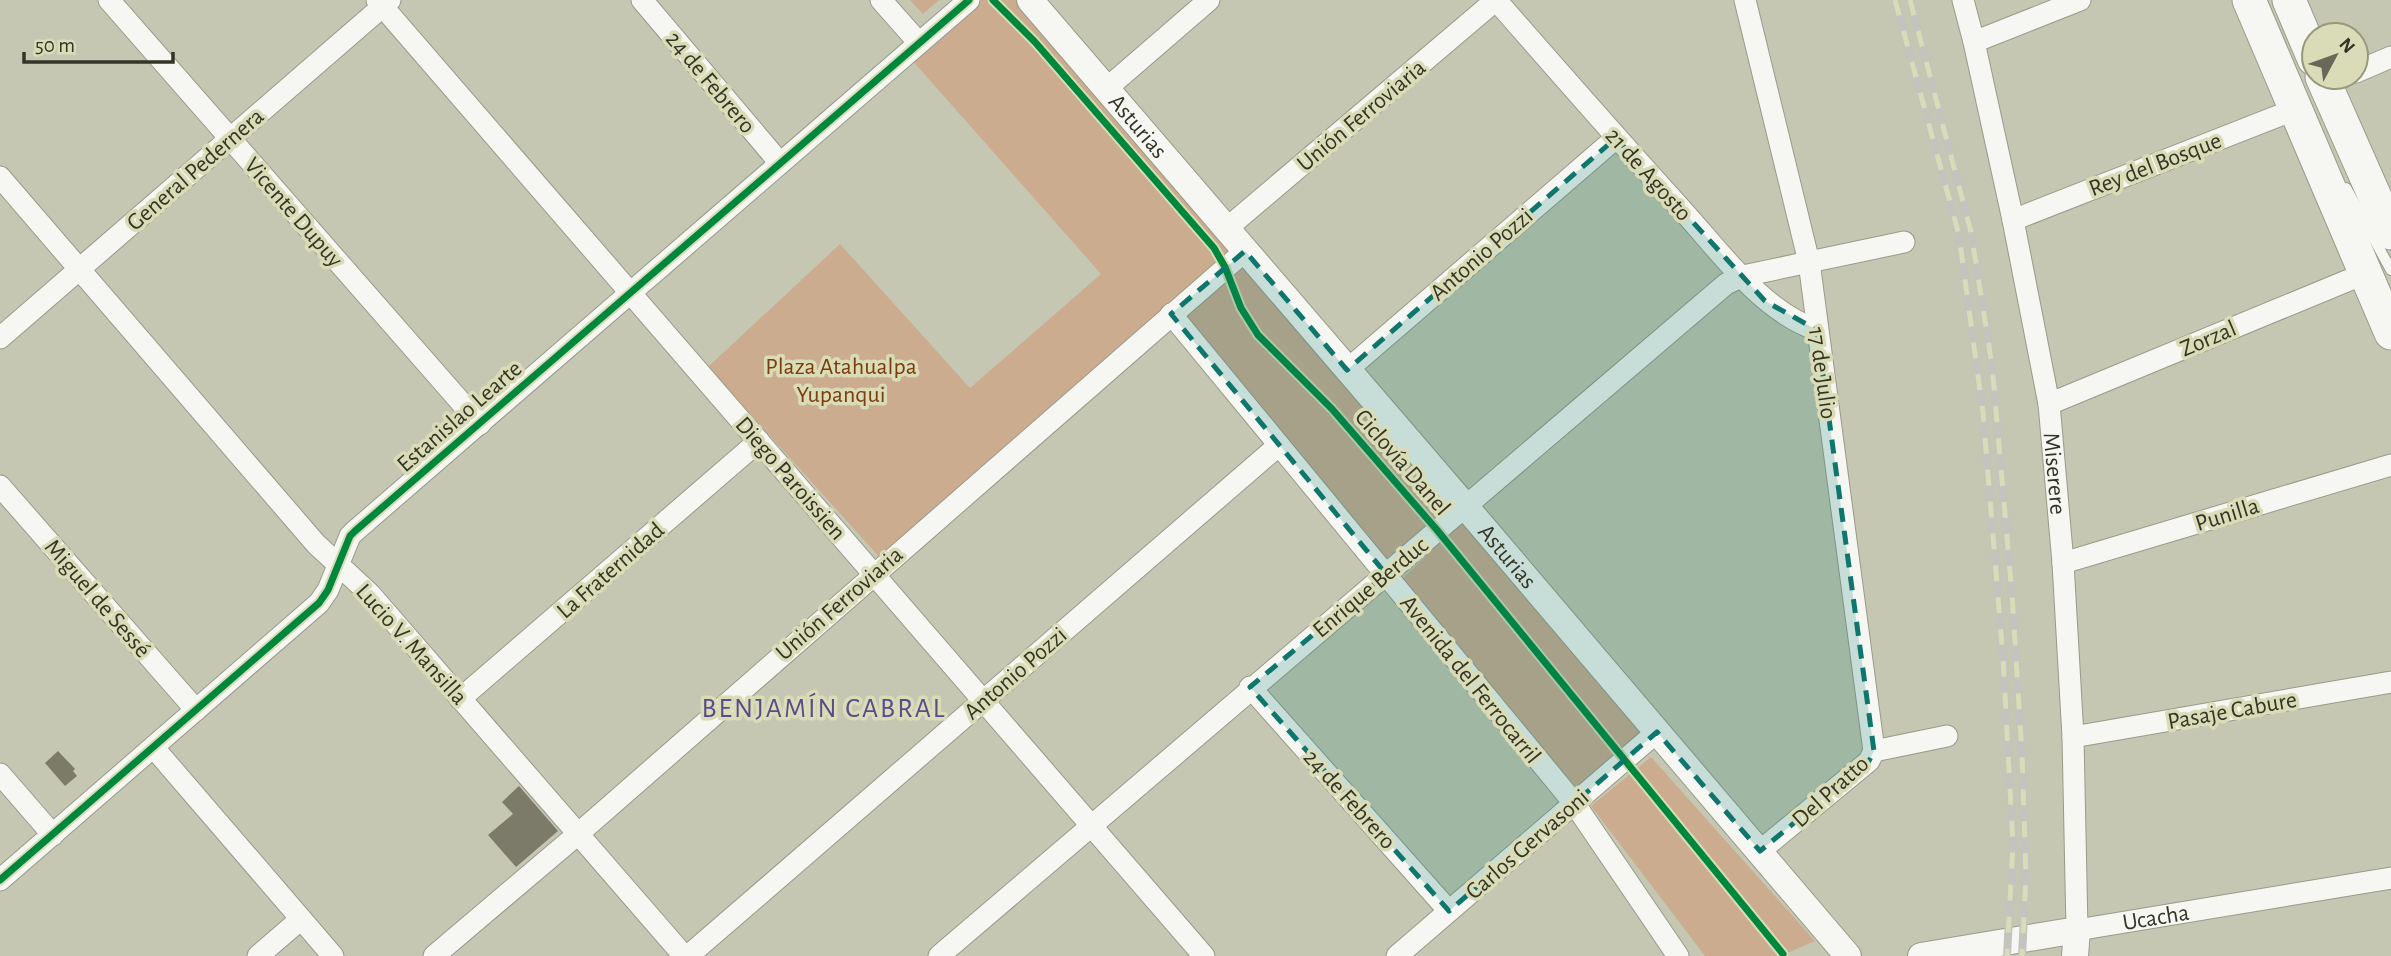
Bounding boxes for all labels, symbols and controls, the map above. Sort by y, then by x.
scale bar [24,21,173,65]
north arrow [2300,21,2370,91]
street label: 24 de Febrero [661,27,760,138]
text: 50 m [35,35,75,56]
text: N [2335,35,2358,57]
street label: Unión Ferroviaria [1293,55,1430,176]
street label: Asturias [1104,90,1171,163]
street label: General Pedernera [123,104,269,235]
street label: 21 de Agosto [1601,124,1696,226]
street label: Rey del Bosque [2086,129,2225,201]
street label: Vicente Dupuy [239,153,347,272]
street label: Antonio Pozzi [1426,204,1538,306]
street label: Zorzal [2177,316,2240,361]
street label: 17 de Julio [1804,326,1840,421]
park label: Plaza Atahualpa Yupanqui [765,355,917,407]
street label: Estanislao Learte [393,356,527,477]
street label: Ciclovía Danel [1350,405,1454,520]
street label: Diego Paroissien [730,412,850,545]
street label: Miserere [2039,432,2070,516]
street label: Punilla [2193,494,2262,536]
street label: La Fraternidad [552,518,669,624]
street label: Asturias [1473,520,1541,593]
street label: Enrique Berduc [1309,533,1433,643]
street label: Miguel de Sessé [40,535,155,662]
street label: Unión Ferroviaria [772,542,908,665]
street label: Lucio V. Mansilla [351,580,471,710]
street label: Avenida del Ferrocarril [1395,591,1545,768]
street label: Antonio Pozzi [960,623,1072,725]
street label: Pasaje Cabure [2166,688,2299,734]
district label: BENJAMÍN CABRAL [701,692,947,723]
street label: 24 de Febrero [1299,745,1400,854]
street label: Del Pratto [1788,751,1874,832]
street label: Carlos Gervasoni [1462,785,1594,904]
street label: Ucacha [2121,901,2191,935]

